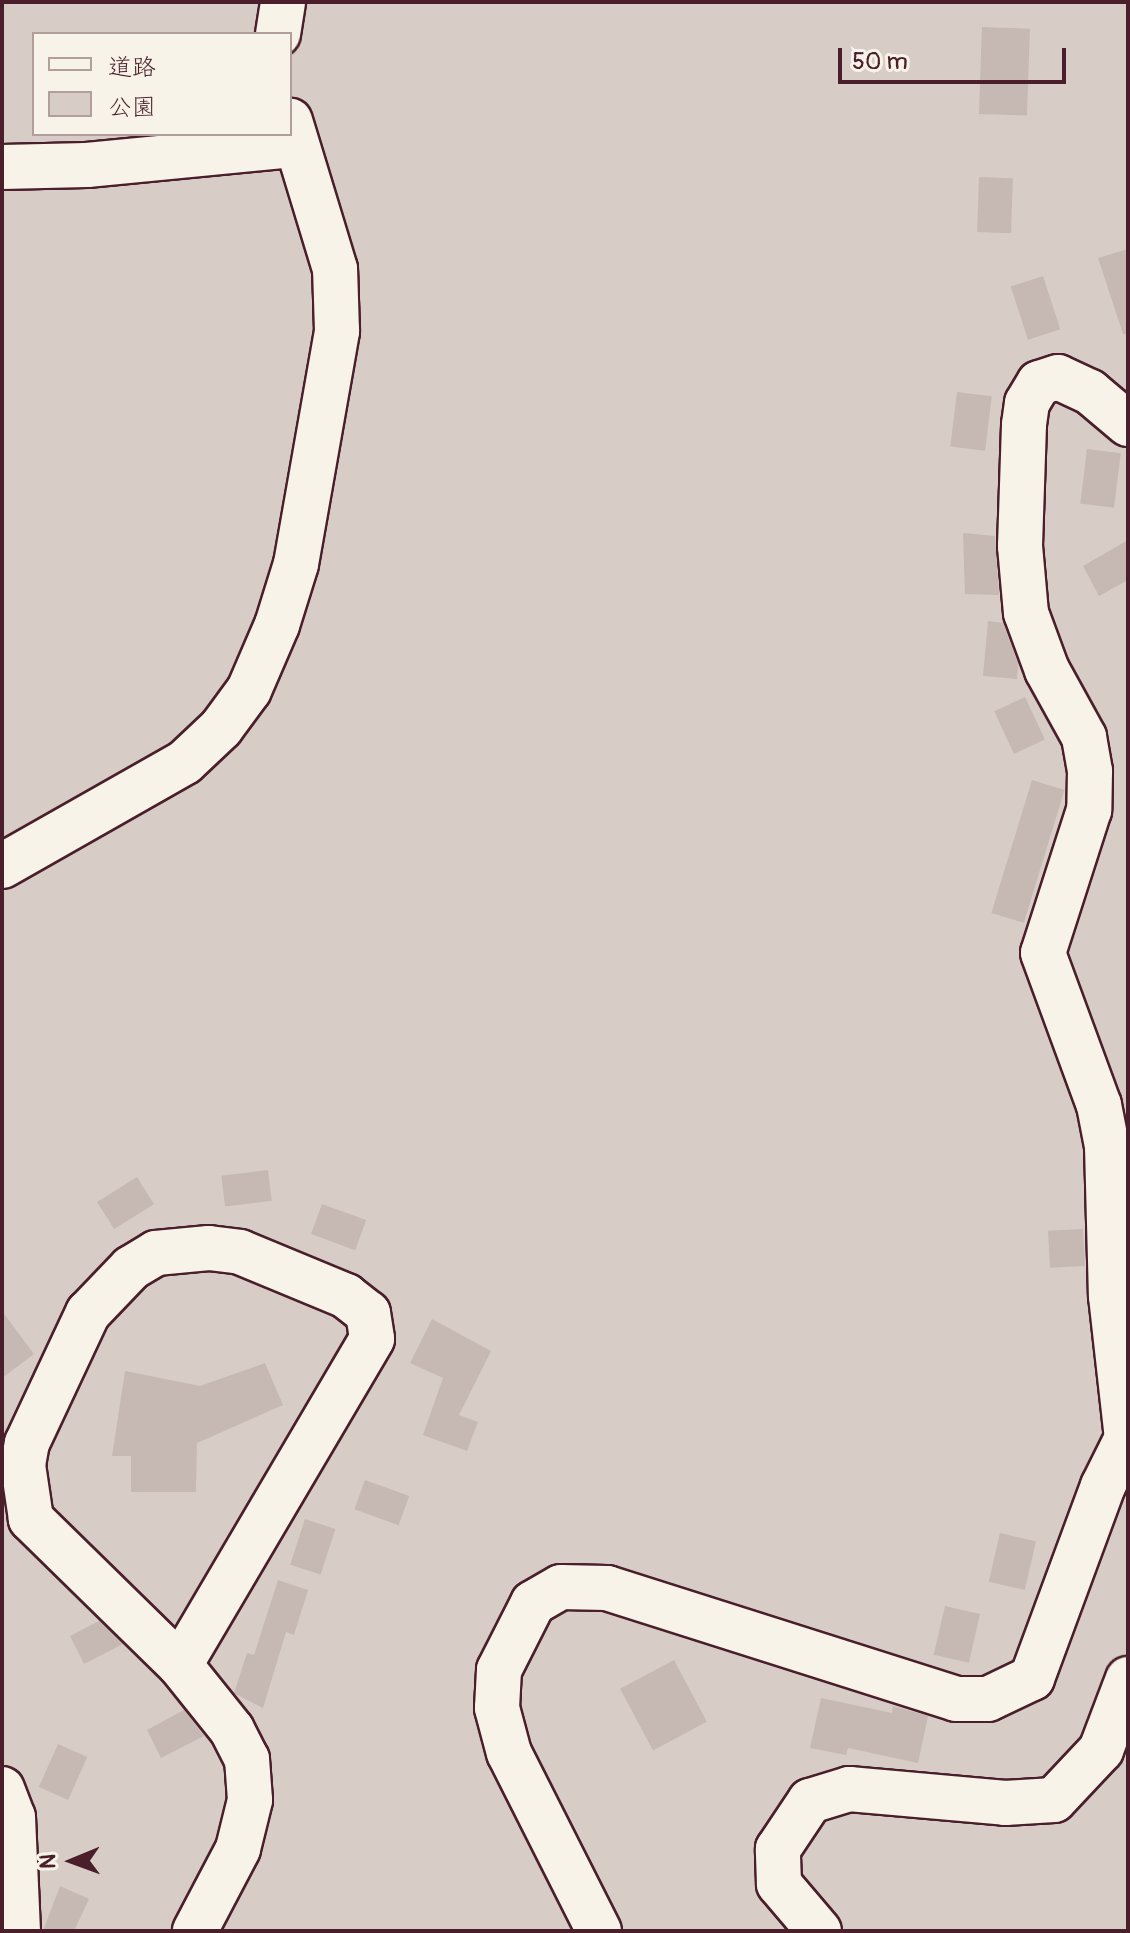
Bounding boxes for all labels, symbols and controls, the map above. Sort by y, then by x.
legend [32,32,292,136]
scale bar [842,32,1070,82]
text: 50 m [852,47,908,76]
text: 道路 [108,53,156,82]
text: 公園 [108,93,156,122]
north arrow [32,1821,112,1901]
text: N [34,1854,62,1869]

